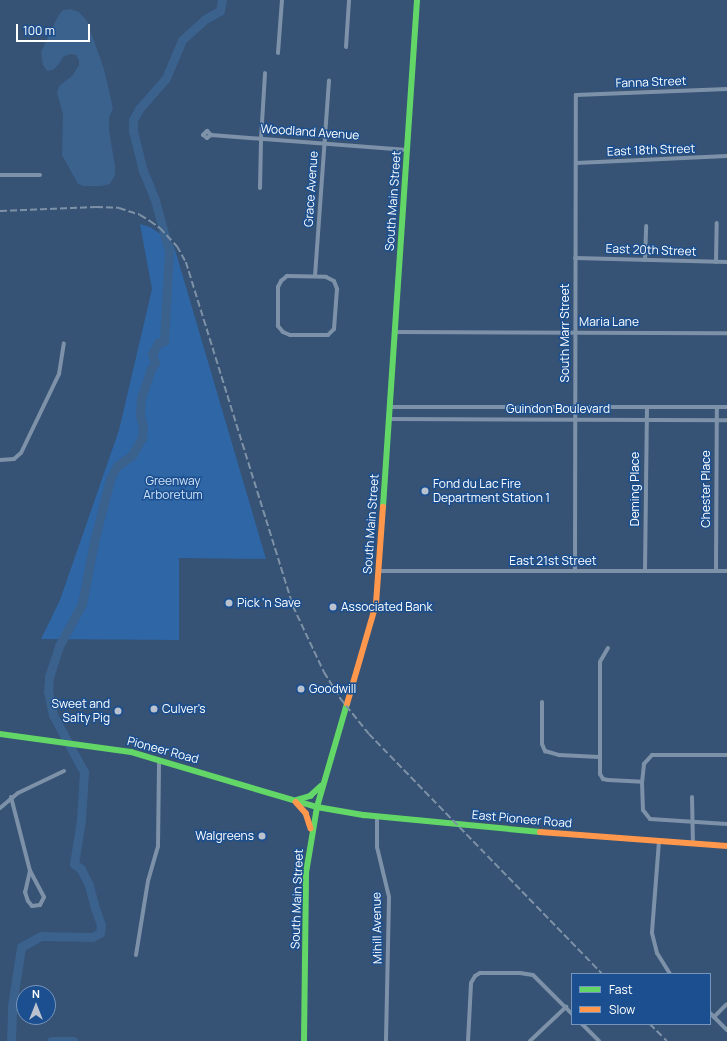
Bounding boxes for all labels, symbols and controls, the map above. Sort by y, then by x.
scale bar [18,16,92,42]
text: 100 m [23,22,55,39]
street label: Fanna Street [615,74,687,90]
street label: Woodland Avenue [260,121,360,143]
street label: East 18th Street [607,141,695,159]
street label: South Main Street [382,150,404,252]
street label: Grace Avenue [301,151,321,227]
street label: East 20th Street [605,241,697,259]
street label: South Marr Street [558,283,572,383]
street label: Maria Lane [579,315,639,329]
street label: Guindon Boulevard [506,402,610,416]
street label: Chester Place [699,450,713,528]
street label: Deming Place [628,452,642,526]
street label: South Main Street [360,473,382,575]
park label: Greenway Arboretum [143,474,203,502]
place label: Fond du Lac Fire Department Station 1 [433,477,550,505]
marker: Fond du Lac Fire Department Station 1 [420,486,430,496]
street label: East 21st Street [509,554,597,568]
place label: Pick 'n Save [237,596,301,610]
marker: Pick 'n Save [224,598,234,608]
place label: Associated Bank [341,600,432,614]
marker: Associated Bank [328,602,338,612]
place label: Goodwill [309,682,356,696]
marker: Goodwill [296,684,306,694]
place label: Sweet and Salty Pig [52,697,110,725]
place label: Culver's [162,702,206,716]
marker: Culver's [149,704,159,714]
marker: Sweet and Salty Pig [113,706,123,716]
street label: Pioneer Road [126,734,200,766]
street label: East Pioneer Road [471,807,573,831]
place label: Walgreens [195,829,254,843]
marker: Walgreens [257,831,267,841]
street label: South Main Street [288,849,306,949]
street label: Mihill Avenue [369,892,385,964]
legend [571,973,711,1025]
text: Fast [609,981,633,998]
north arrow [16,985,56,1025]
text: N [32,986,40,1001]
text: Slow [609,1001,635,1018]

